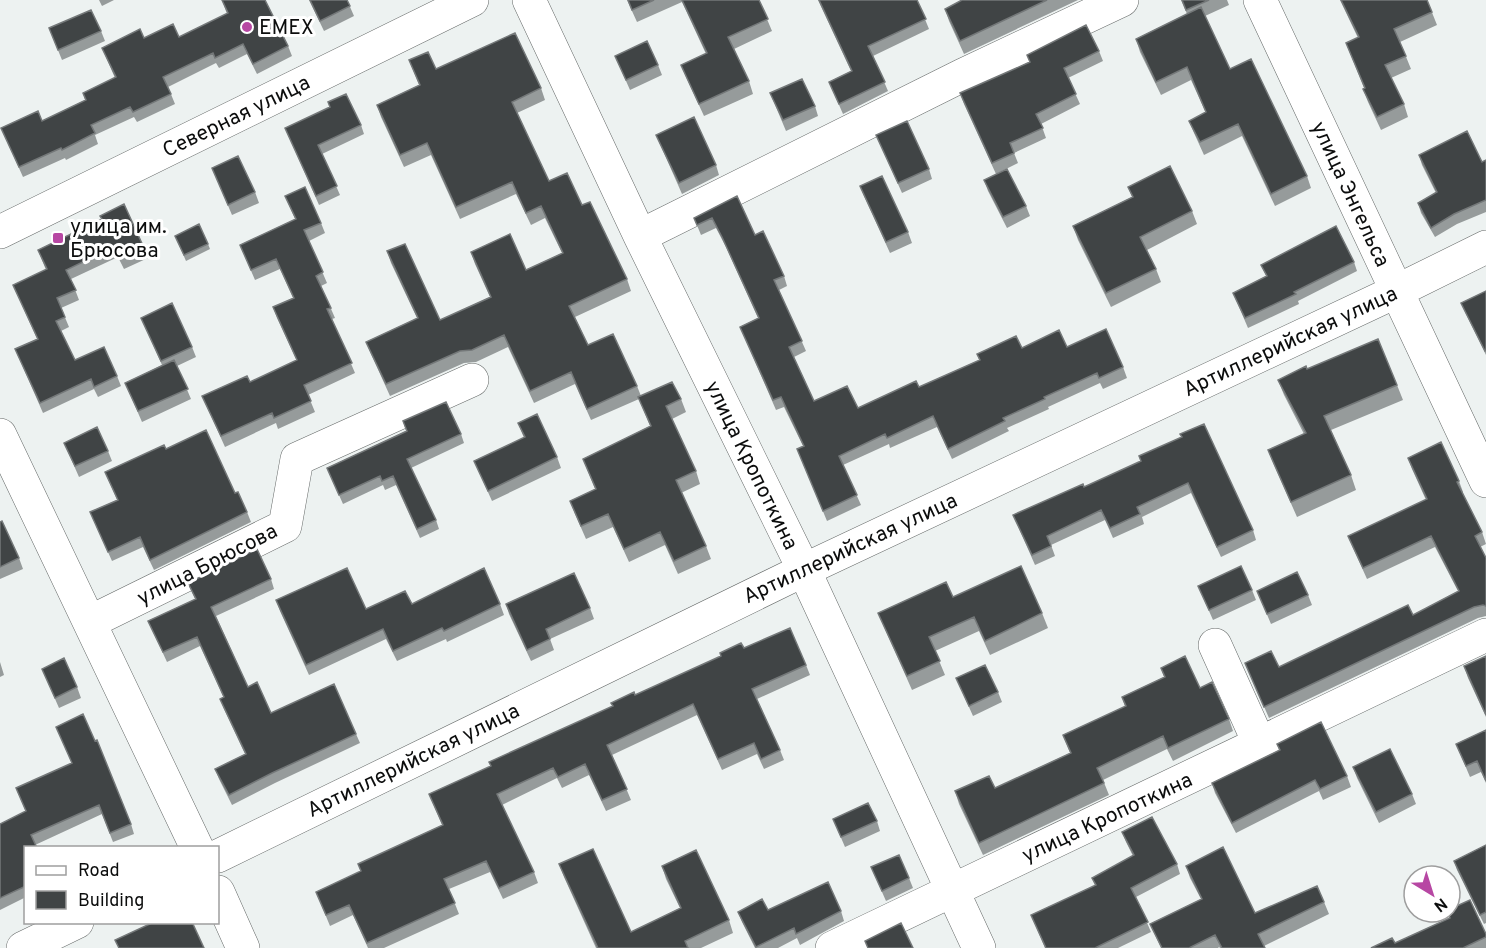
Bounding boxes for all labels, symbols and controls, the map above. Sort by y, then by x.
place label: EMEX [259,15,314,42]
marker: EMEX [240,20,254,34]
street label: Северная улица [158,70,315,165]
street label: улица Энгельса [1304,118,1395,272]
place label: улица им. Брюсова [70,214,167,265]
marker: улица им. Брюсова [51,231,65,245]
street label: Артиллерийская улица [1179,281,1402,404]
street label: улица Кропоткина [698,377,803,555]
street label: Артиллерийская улица [739,488,962,611]
street label: улица Брюсова [133,518,282,612]
street label: Артиллерийская улица [303,698,524,825]
street label: улица Кропоткина [1018,767,1197,870]
legend [24,846,219,924]
text: Road [78,860,120,883]
north arrow [1402,864,1462,924]
text: Building [78,890,144,913]
text: N [1429,893,1451,916]

